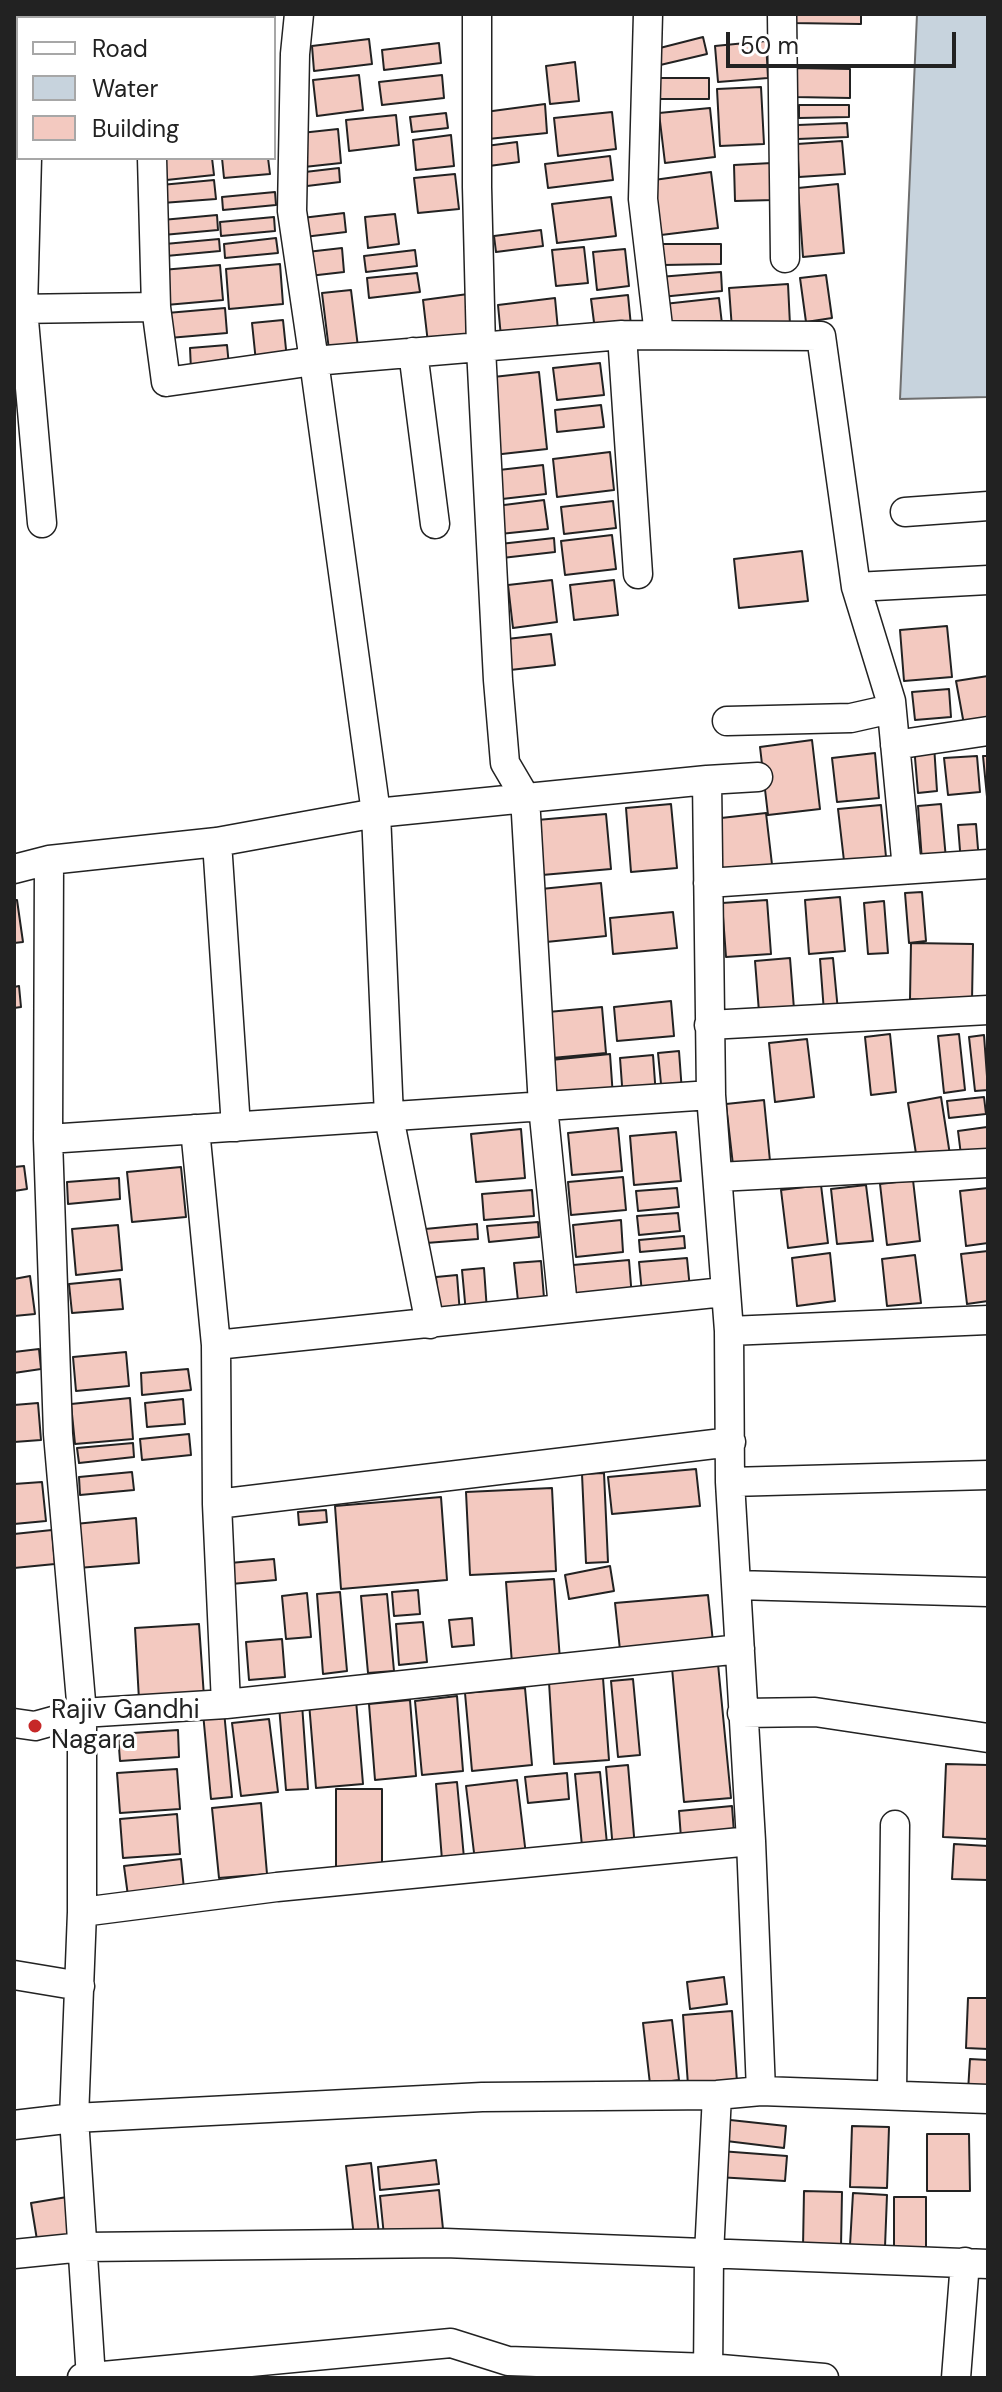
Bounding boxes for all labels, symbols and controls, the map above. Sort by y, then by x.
legend [16,16,276,160]
scale bar [730,16,960,66]
text: 50 m [740,30,799,61]
text: Road [92,33,148,64]
text: Water [92,73,158,104]
text: Building [92,113,179,144]
place label: Rajiv Gandhi Nagara [51,1695,200,1756]
marker: Rajiv Gandhi Nagara [26,1717,44,1735]

